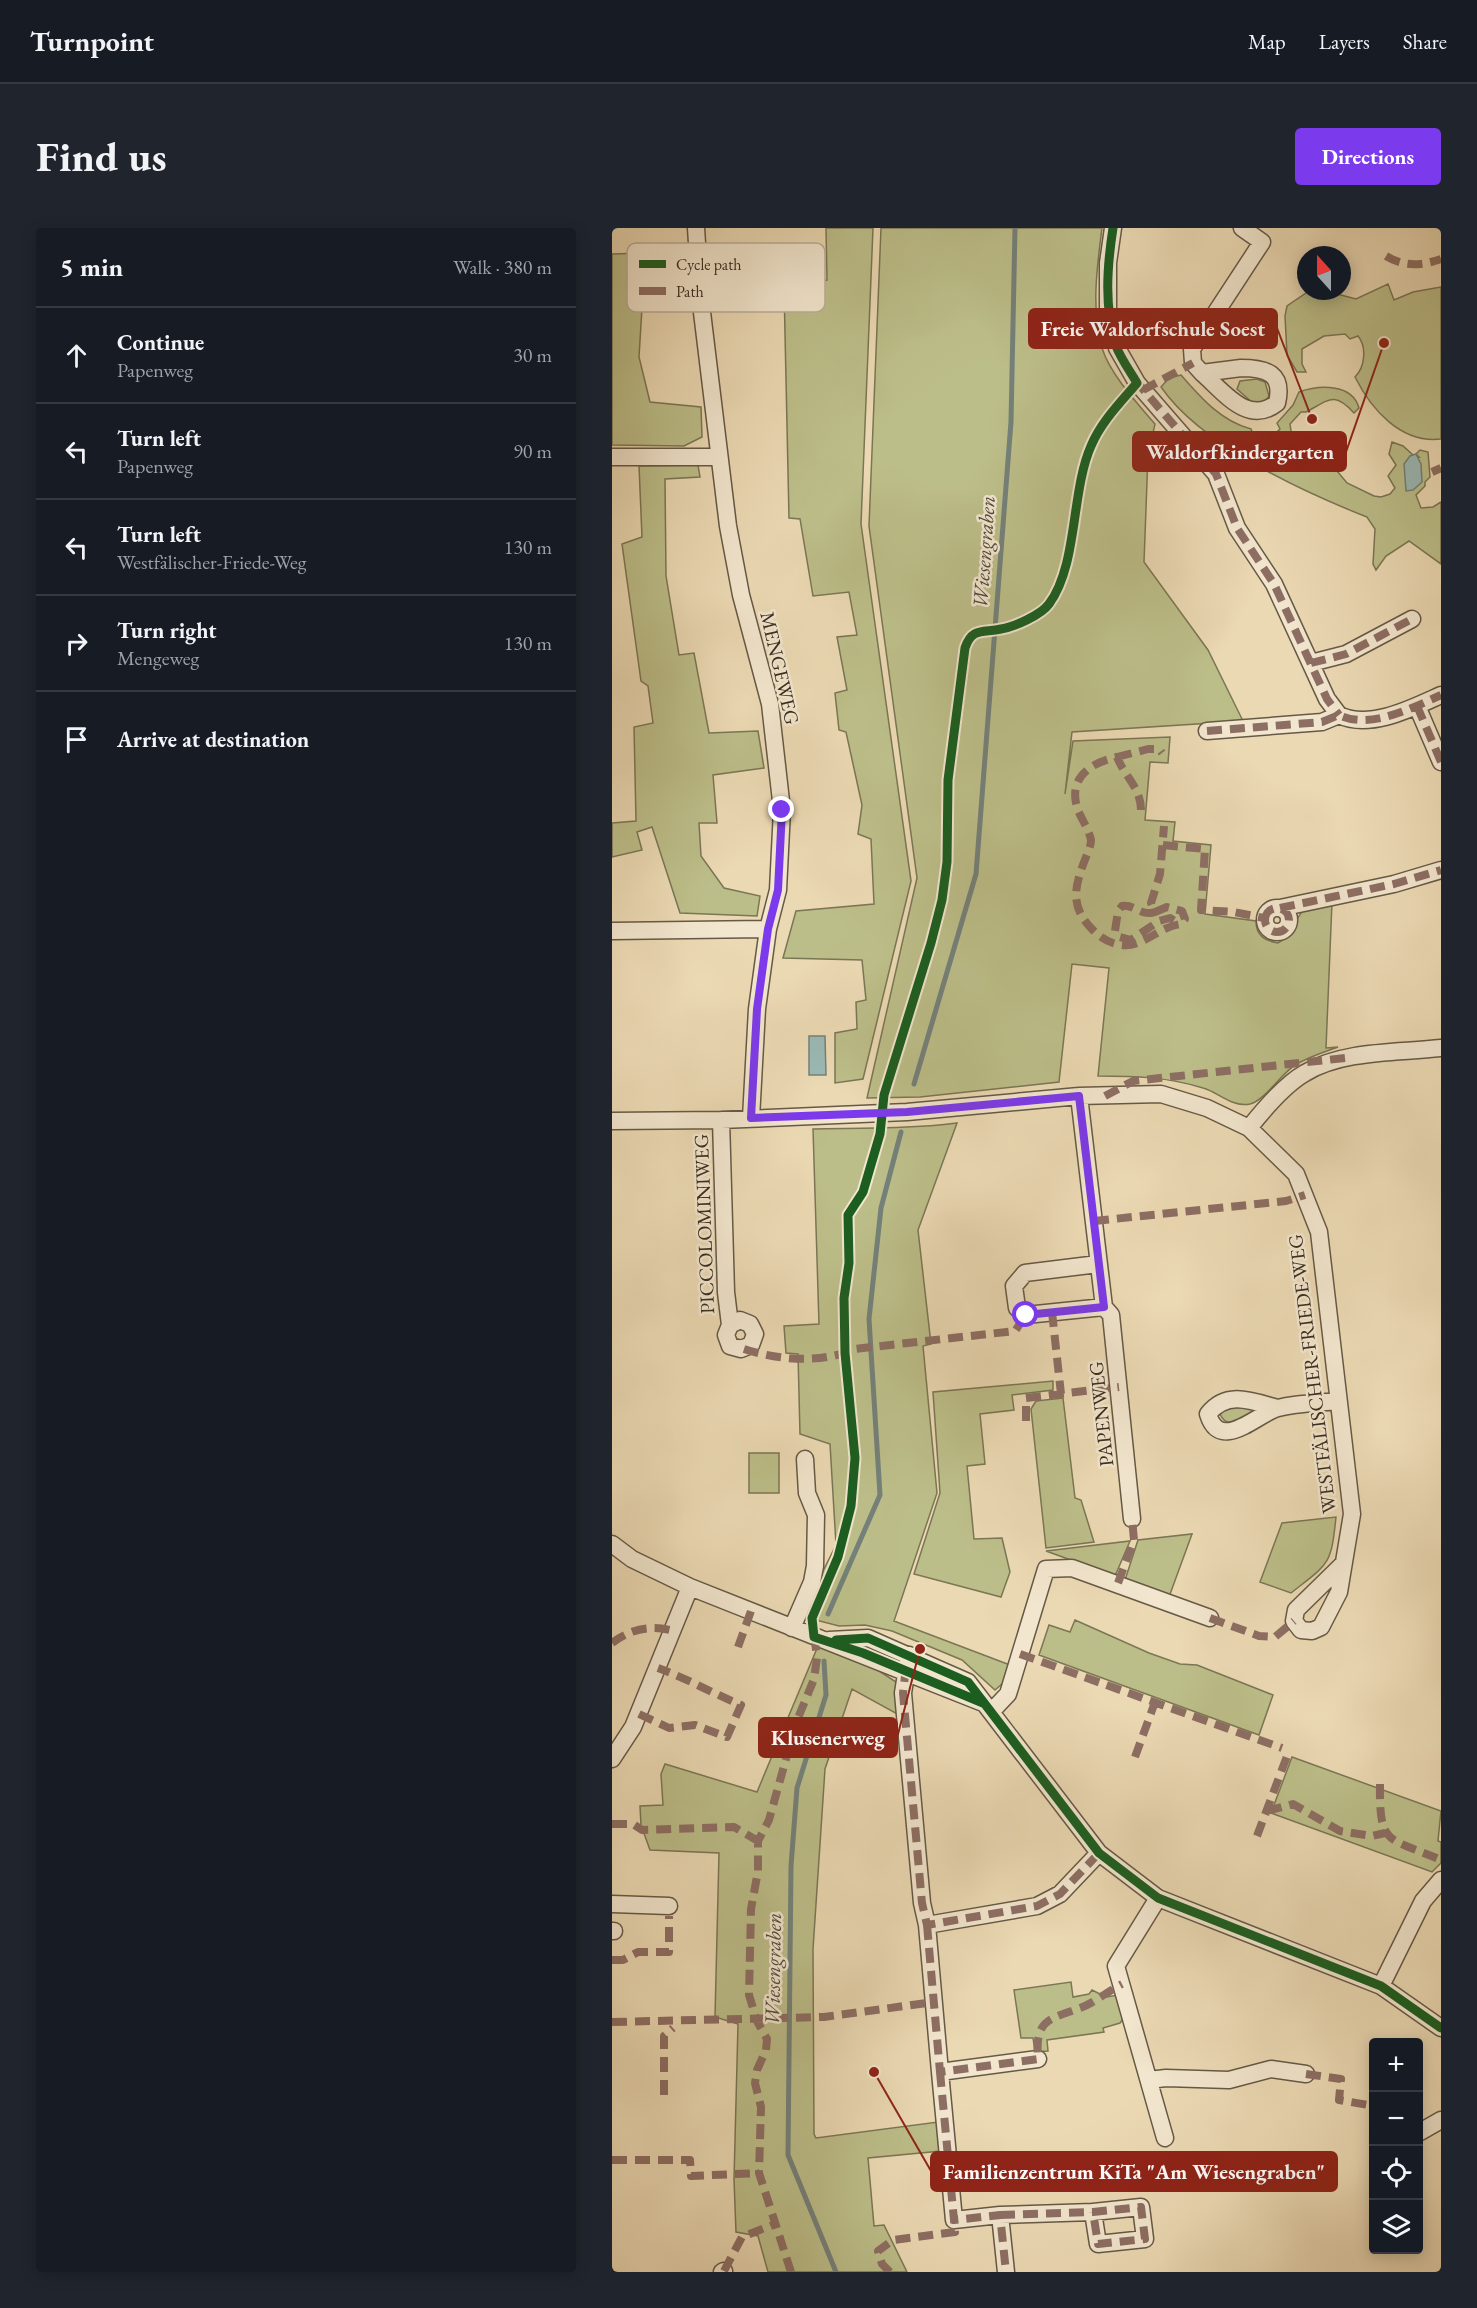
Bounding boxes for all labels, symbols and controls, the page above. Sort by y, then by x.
text: Turnpoint [30,23,154,59]
text: Map [1248,28,1286,55]
text: Layers [1319,28,1370,55]
text: Share [1403,28,1447,55]
button: Directions [1295,128,1441,185]
text: Find us [36,129,167,184]
legend [627,243,825,312]
north arrow [1297,246,1351,300]
text: 5 min [60,250,123,284]
text: Walk · 380 m [453,254,552,280]
text: Cycle path [676,254,741,275]
text: Path [676,281,704,302]
callout: Freie Waldorfschule Soest [1029,309,1277,348]
text: Freie Waldorfschule Soest [1041,315,1265,342]
text: Continue [117,328,204,357]
icon: ahead [60,339,93,372]
text: 30 m [513,342,552,368]
text: Papenweg [117,357,193,383]
text: Turn left [117,424,201,453]
callout: Waldorfkindergarten [1133,432,1346,471]
icon: left [60,435,93,468]
text: 90 m [513,438,552,464]
text: Waldorfkindergarten [1146,438,1334,465]
text: Papenweg [117,453,193,479]
water label: Wiesengraben [966,495,1001,609]
text: Turn left [117,520,201,549]
icon: left [60,531,93,564]
text: 130 m [504,534,552,560]
text: Westfälischer-Friede-Weg [117,549,307,575]
street label: MENGEWEG [754,609,806,727]
text: Turn right [117,616,216,645]
icon: right [60,627,93,660]
text: 130 m [504,630,552,656]
text: Mengeweg [117,645,199,671]
icon: arrive [60,723,93,756]
text: Arrive at destination [117,725,309,754]
route end [768,796,794,822]
street label: PICCOLOMINIWEG [688,1134,720,1314]
street label: WESTFÄLISCHER-FRIEDE-WEG [1282,1233,1342,1515]
route start [1012,1301,1038,1327]
street label: PAPENWEG [1083,1360,1119,1468]
callout: Klusenerweg [759,1718,897,1757]
text: Klusenerweg [771,1724,885,1751]
water label: Wiesengraben [758,1913,787,2025]
map controls [1369,2038,1423,2254]
button: + [1369,2038,1423,2092]
button: − [1369,2092,1423,2146]
button: locate [1369,2146,1423,2200]
callout: Familienzentrum KiTa "Am Wiesengraben" [931,2152,1337,2191]
text: Familienzentrum KiTa "Am Wiesengraben" [943,2158,1325,2185]
button: layers [1369,2200,1423,2254]

